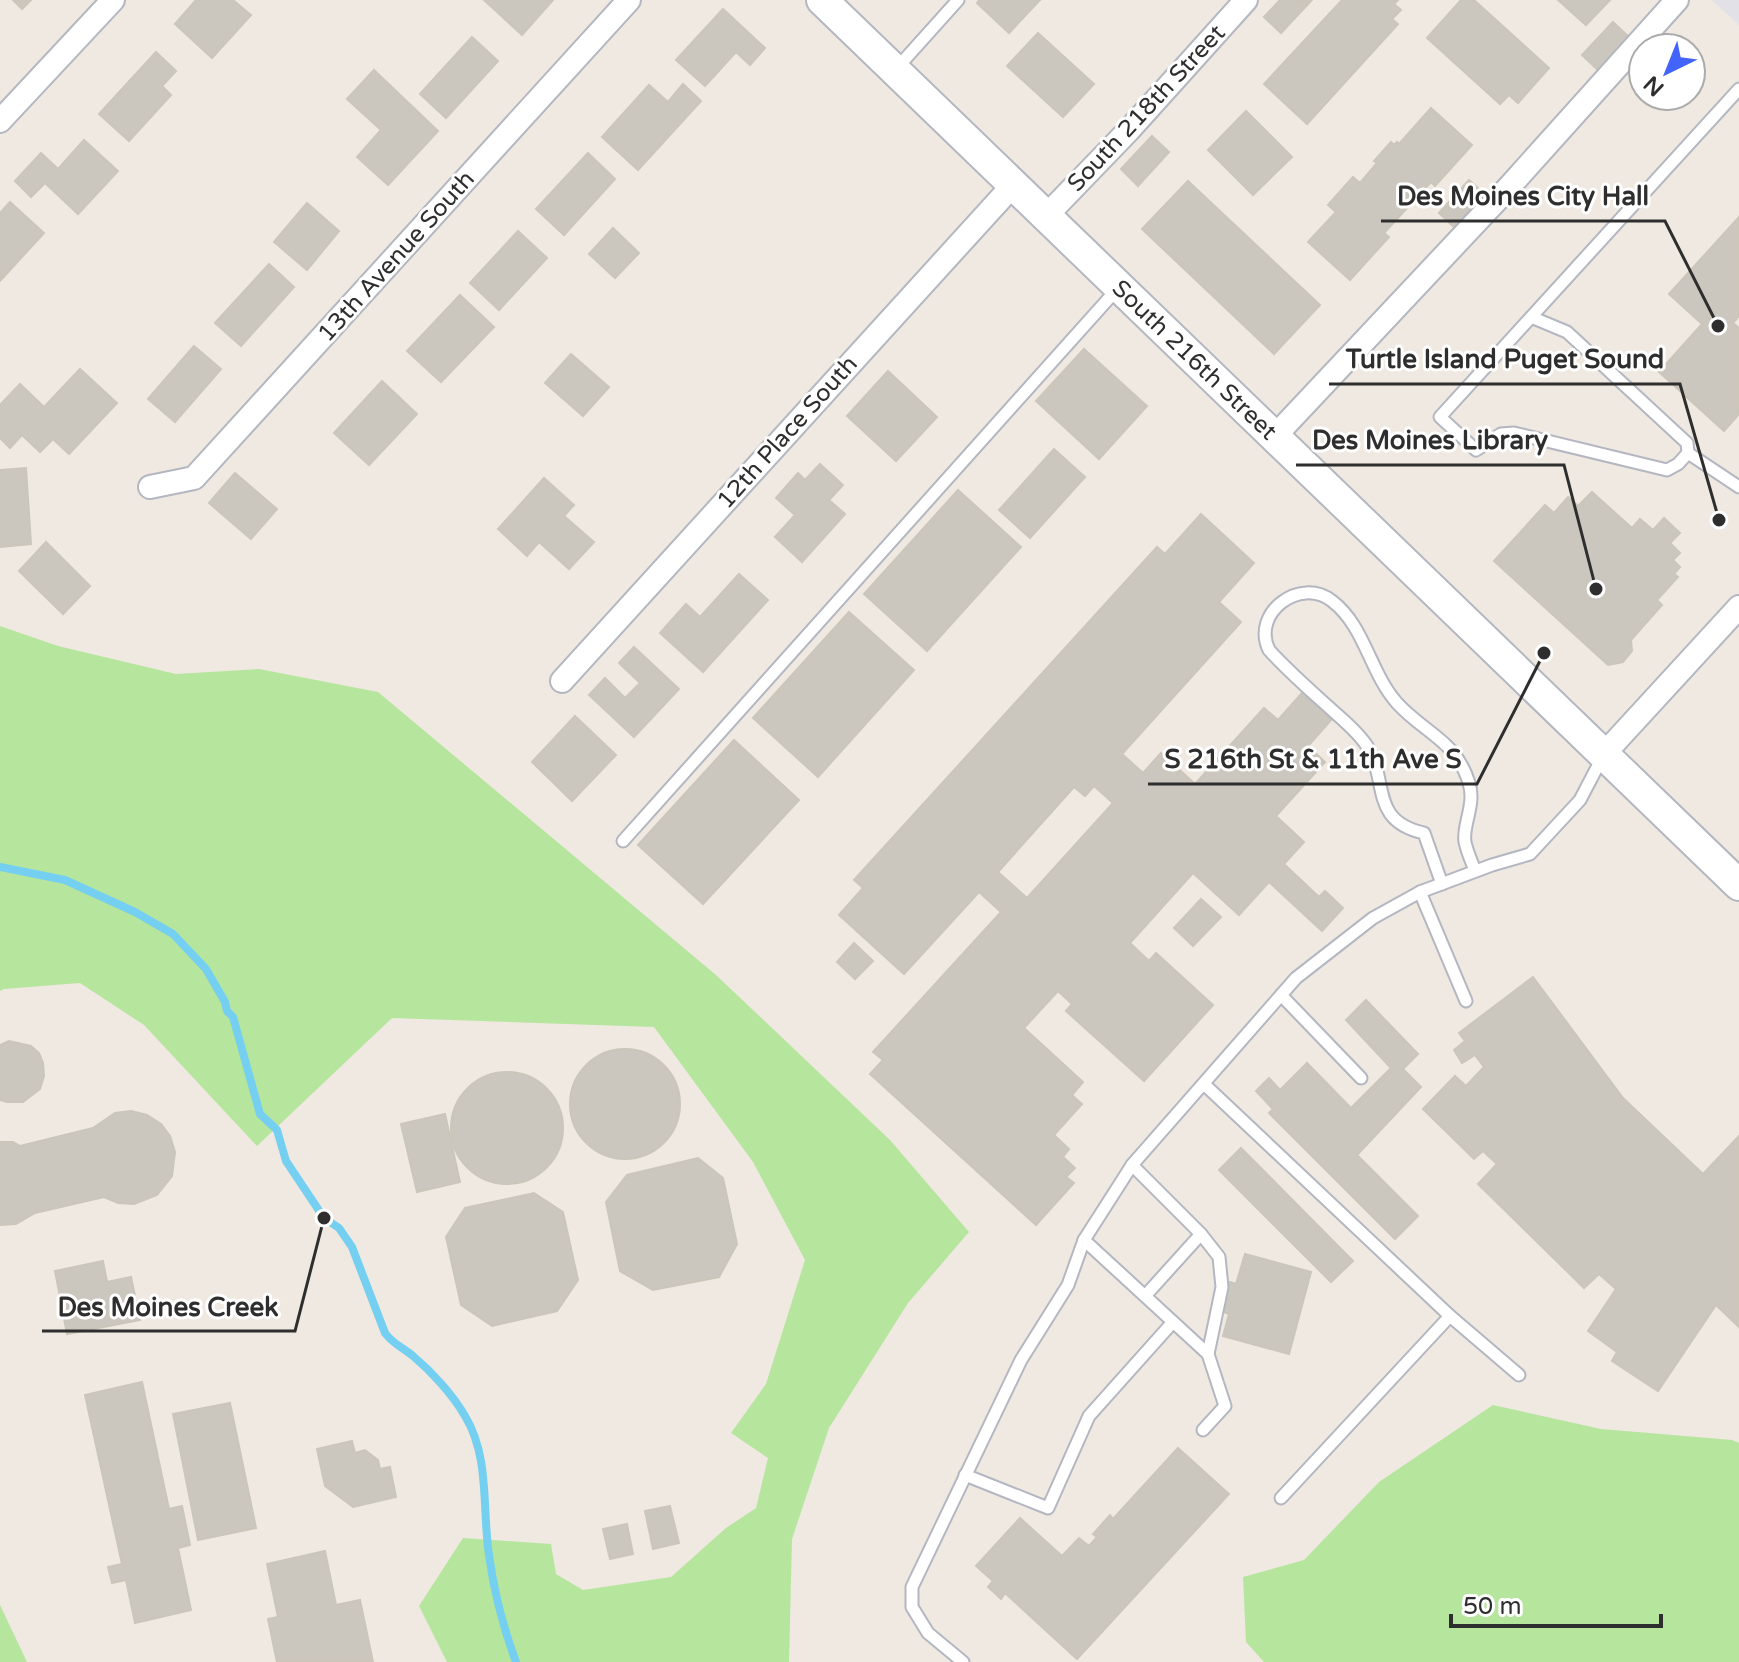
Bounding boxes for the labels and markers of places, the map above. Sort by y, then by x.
callout: Des Moines City Hall [1381,171,1665,221]
callout: Turtle Island Puget Sound [1329,334,1680,384]
callout: Des Moines Library [1296,415,1564,465]
callout: S 216th St & 11th Ave S [1148,734,1477,784]
callout: Des Moines Creek [42,1281,295,1331]

